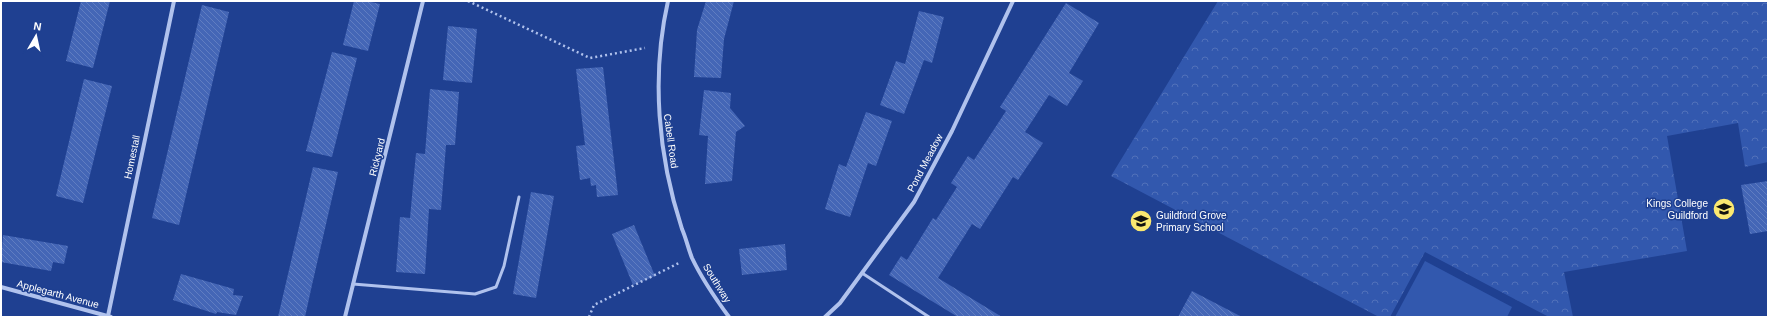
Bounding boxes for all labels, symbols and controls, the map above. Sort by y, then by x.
north arrow [16,16,56,56]
text: N [33,20,42,33]
street label: Cabell Road [662,113,680,169]
street label: Pond Meadow [905,132,945,194]
street label: Homestall [122,134,142,180]
street label: Rickyard [367,137,387,177]
school or university icon: Kings College Guildford [1711,196,1737,222]
place label: Kings College Guildford [1646,198,1708,221]
school or university icon: Guildford Grove Primary School [1128,208,1154,234]
place label: Guildford Grove Primary School [1156,210,1227,233]
street label: Southway [701,261,733,305]
street label: Applegarth Avenue [16,278,101,310]

